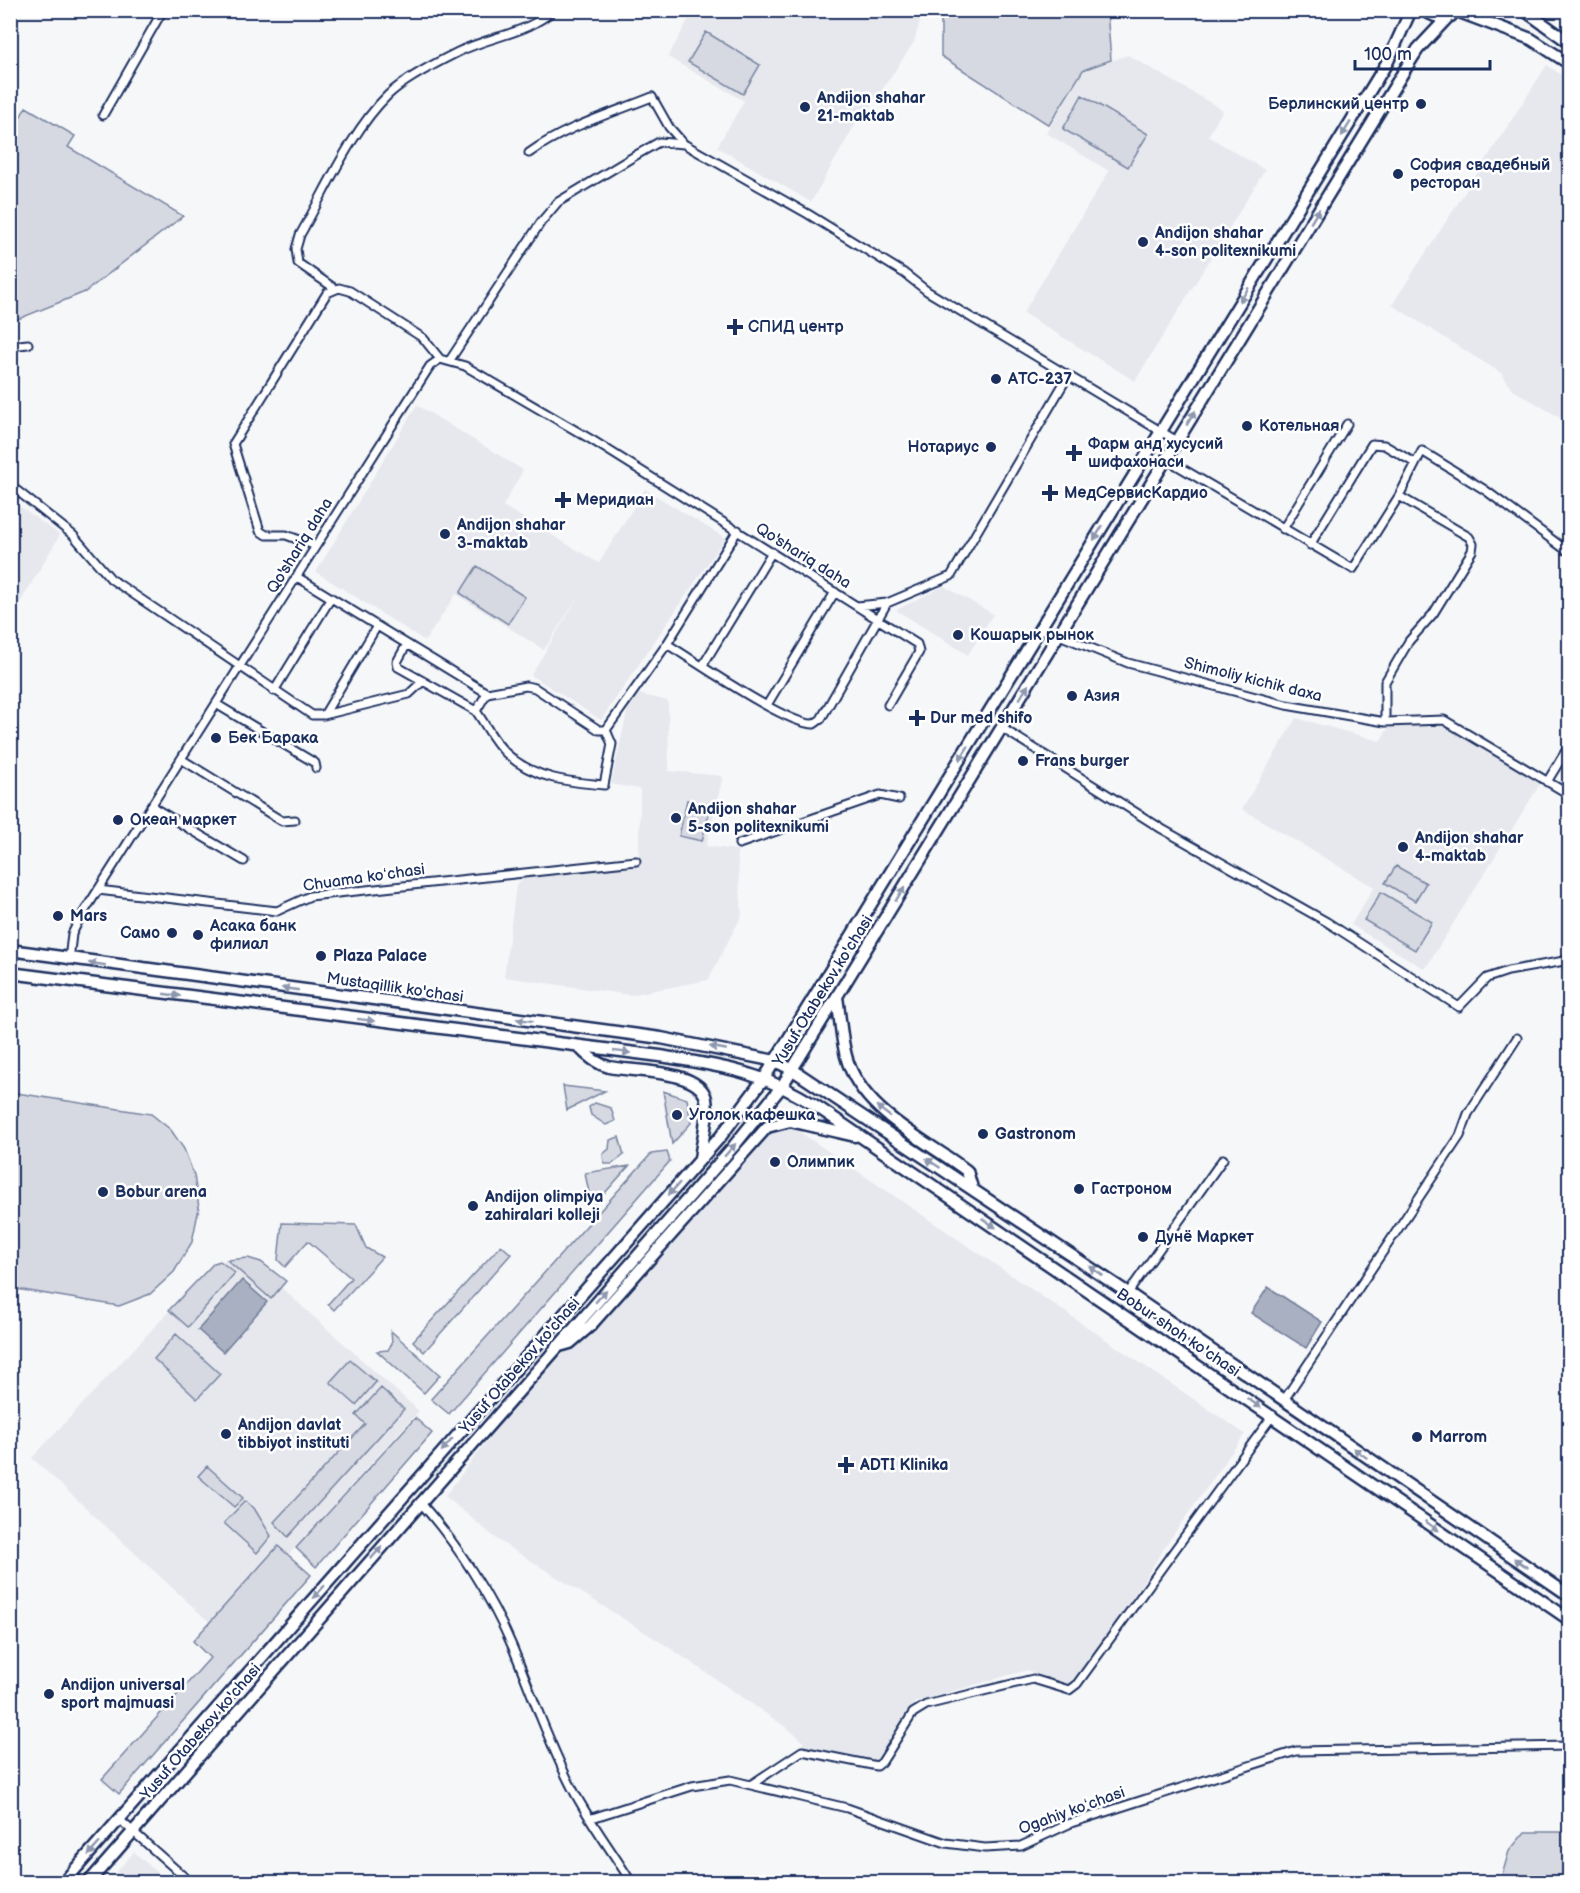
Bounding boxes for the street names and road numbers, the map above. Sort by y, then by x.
street label: Qo'shariq daha [263,495,337,597]
street label: Qo'shariq daha [752,519,854,593]
street label: Shimoliy kichik daxa [1182,654,1324,706]
street label: Chuama koʻchasi [302,860,426,896]
street label: Yusuf Otabekov ko'chasi [768,912,877,1071]
street label: Mustaqillik ko'chasi [325,969,465,1007]
street label: Bobur shoh ko'chasi [1113,1285,1243,1381]
street label: Yusuf Otabekov ko'chasi [455,1294,584,1439]
street label: Yusuf Otabekov ko'chasi [136,1660,265,1805]
street label: Ogahiy koʻchasi [1016,1783,1128,1839]

